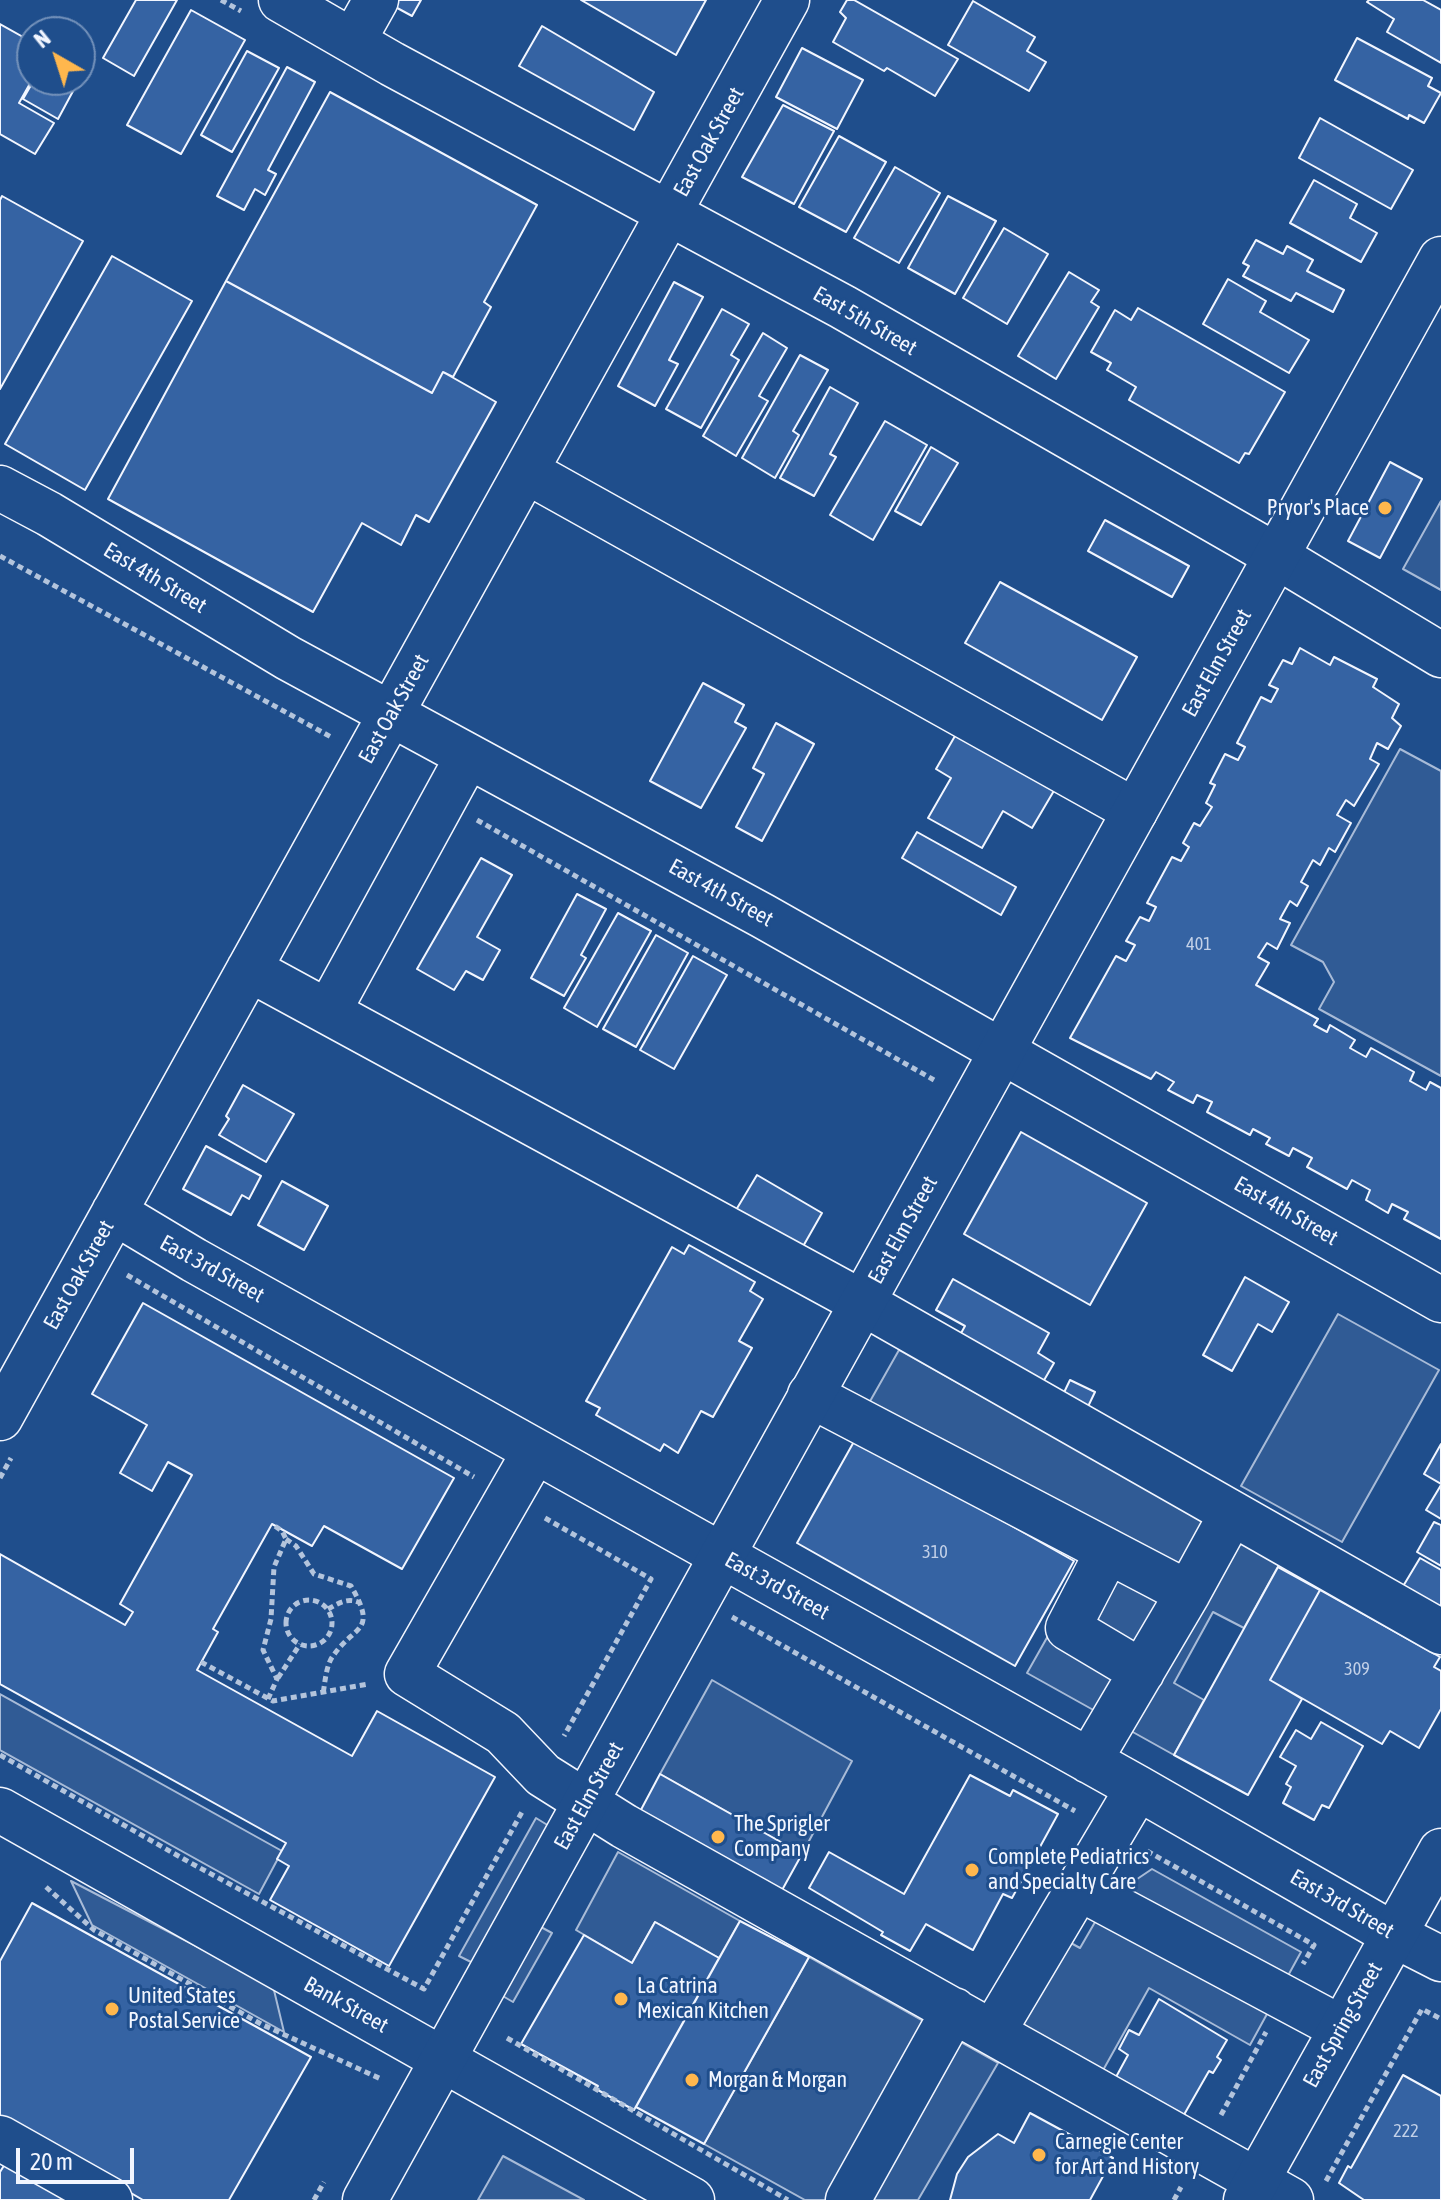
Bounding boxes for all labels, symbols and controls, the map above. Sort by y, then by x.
north arrow [16,16,96,96]
text: N [29,25,55,53]
street label: East Oak Street [668,83,750,201]
street label: East 5th Street [808,281,922,361]
place label: Pryor's Place [1267,495,1369,521]
marker: Pryor's Place [1376,499,1394,517]
street label: East 4th Street [99,537,211,619]
street label: East Elm Street [1177,605,1257,721]
street label: East Oak Street [353,650,435,768]
street label: East 4th Street [664,853,778,933]
house number: 401 [1186,933,1212,955]
street label: East 4th Street [1229,1171,1343,1251]
street label: East Elm Street [863,1172,943,1288]
street label: East Oak Street [38,1216,120,1334]
street label: East 3rd Street [155,1230,269,1308]
house number: 310 [922,1541,948,1563]
street label: East 3rd Street [720,1547,834,1625]
house number: 309 [1344,1658,1370,1680]
street label: East Elm Street [549,1738,629,1854]
place label: The Sprigler Company [734,1811,830,1862]
marker: The Sprigler Company [709,1828,727,1846]
place label: Complete Pediatrics and Specialty Care [988,1844,1149,1896]
marker: Complete Pediatrics and Specialty Care [963,1861,981,1879]
street label: East 3rd Street [1285,1864,1399,1944]
street label: East Spring Street [1298,1958,1388,2092]
street label: Bank Street [299,1971,393,2039]
place label: La Catrina Mexican Kitchen [637,1973,769,2024]
place label: United States Postal Service [128,1983,240,2034]
marker: La Catrina Mexican Kitchen [612,1990,630,2008]
marker: United States Postal Service [103,2000,121,2018]
place label: Morgan & Morgan [708,2067,847,2093]
marker: Morgan & Morgan [683,2071,701,2089]
house number: 222 [1393,2120,1419,2142]
place label: Carnegie Center for Art and History [1055,2129,1199,2180]
scale bar [20,2132,138,2182]
marker: Carnegie Center for Art and History [1030,2146,1048,2164]
text: 20 m [30,2148,73,2175]

